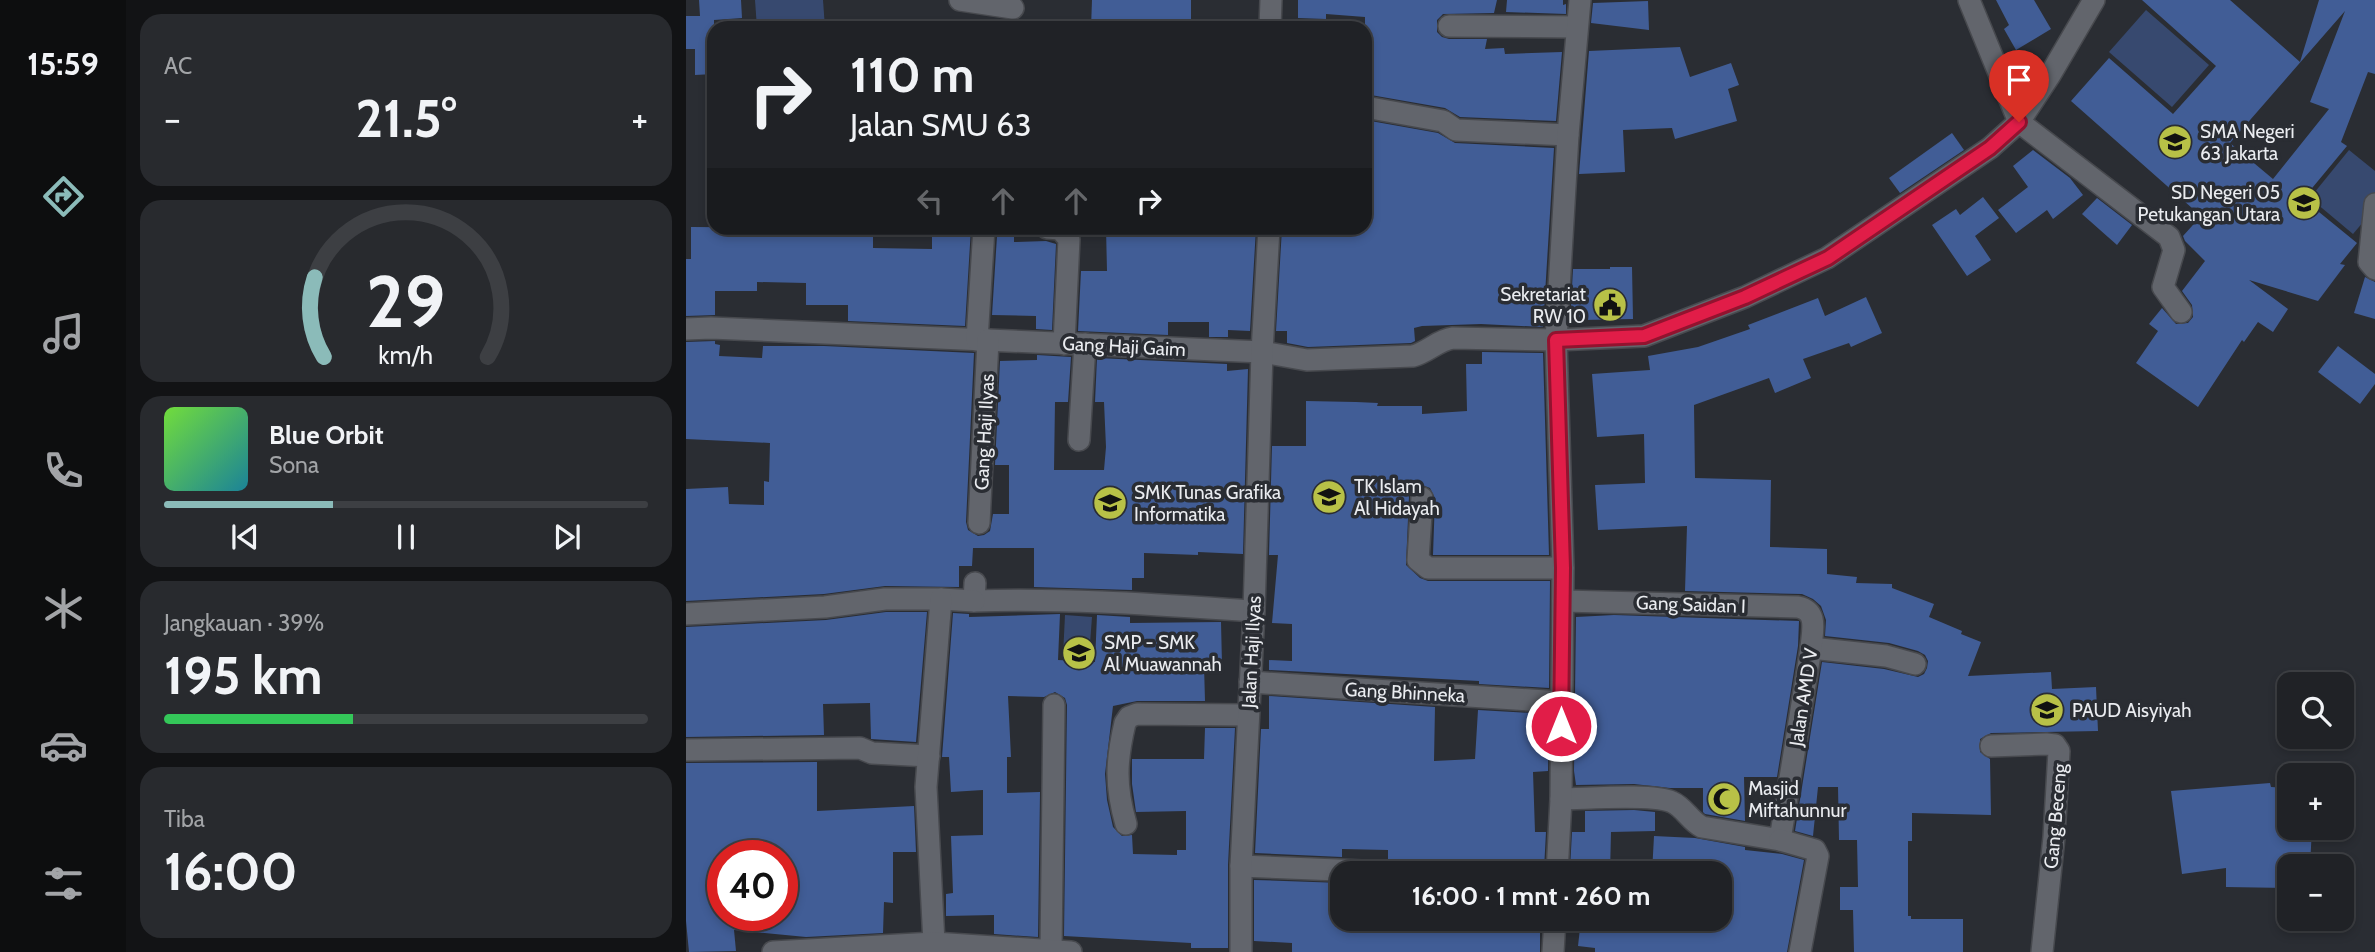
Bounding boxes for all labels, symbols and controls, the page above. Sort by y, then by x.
text: 15:59 [27,44,99,83]
text: 110 m [850,45,974,104]
icon: right [735,49,826,140]
pin [1989,50,2049,122]
text: AC [164,52,192,80]
icon: arrive [2000,61,2038,99]
text: 21.5° [355,87,457,150]
text: − [164,95,181,142]
text: + [631,95,648,142]
text: Jalan SMU 63 [850,105,1031,144]
place label: SMA Negeri 63 Jakarta [2200,120,2295,165]
school or university icon: SMA Negeri 63 Jakarta [2156,123,2194,161]
icon: directions [39,172,88,221]
place label: SD Negeri 05 Petukangan Utara [2138,181,2280,226]
icon: left [911,182,949,220]
icon: ahead [984,182,1022,220]
icon: ahead [1057,182,1095,220]
icon: right [1130,182,1168,220]
school or university icon: SD Negeri 05 Petukangan Utara [2285,184,2323,222]
text: 29 [366,257,446,345]
place label: Sekretariat RW 10 [1500,283,1587,328]
public building icon: Sekretariat RW 10 [1591,286,1629,324]
icon: music [39,309,88,358]
street label: Gang Haji Gaim [1062,332,1186,361]
text: km/h [379,339,433,369]
street label: Gang Haji Ilyas [970,373,999,491]
text: Blue Orbit [269,419,384,451]
icon: phone [39,446,88,495]
text: Sona [269,451,319,479]
place label: TK Islam Al Hidayah [1354,475,1440,520]
school or university icon: TK Islam Al Hidayah [1310,478,1348,516]
place label: SMK Tunas Grafika Informatika [1134,481,1281,526]
school or university icon: SMK Tunas Grafika Informatika [1091,484,1129,522]
icon: previous [226,518,264,556]
icon: pause [387,518,425,556]
icon: next [548,518,586,556]
icon: climate [39,584,88,633]
street label: Gang Saidan I [1636,591,1746,618]
street label: Jalan Haji Ilyas [1237,595,1266,710]
text: Jangkauan · 39% [164,609,324,637]
place label: SMP - SMK Al Muawannah [1104,631,1222,676]
school or university icon: SMP - SMK Al Muawannah [1060,634,1098,672]
text: 195 km [164,644,322,707]
street label: Jalan AMD V [1784,646,1823,749]
map controls [2277,672,2354,931]
button: search [2277,672,2354,749]
street label: Gang Bhinneka [1344,678,1466,707]
position arrow [1524,689,1598,763]
school or university icon: PAUD Aisyiyah [2028,691,2066,729]
place label: PAUD Aisyiyah [2072,699,2191,722]
icon: car [39,721,88,770]
street label: Gang Beceng [2039,762,2072,870]
button: + [2277,763,2354,840]
place label: Masjid Miftahunnur [1748,777,1847,822]
mosque icon: Masjid Miftahunnur [1705,780,1743,818]
text: Tiba [164,805,205,833]
text: 16:00 [164,840,297,903]
speed limit sign: 40 [707,840,798,931]
button: − [2277,854,2354,931]
icon: filters [39,859,88,908]
text: 16:00 · 1 mnt · 260 m [1412,880,1650,912]

